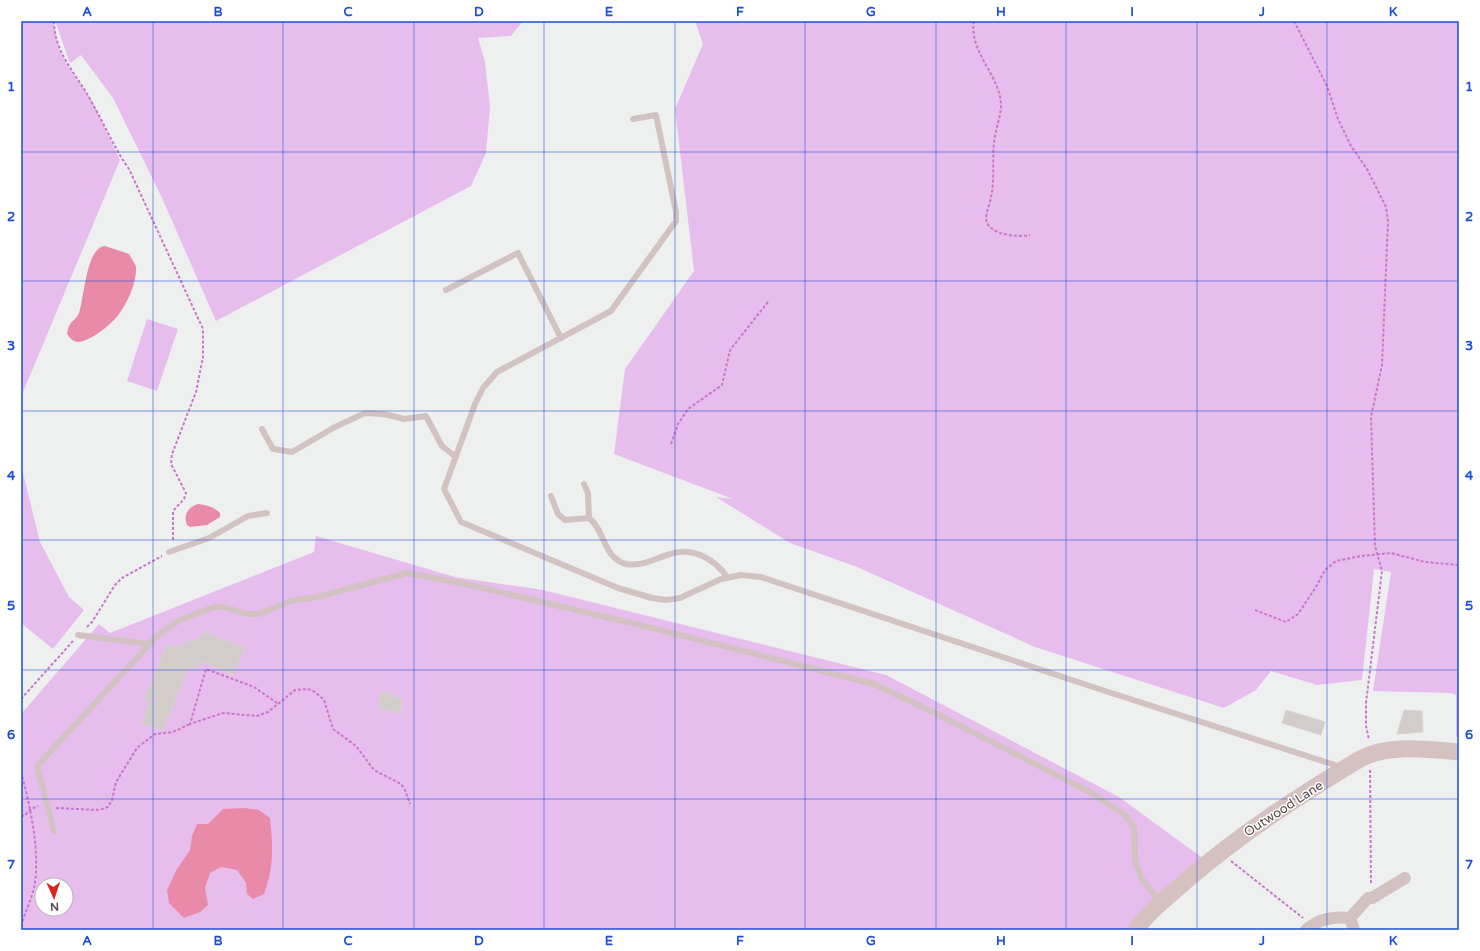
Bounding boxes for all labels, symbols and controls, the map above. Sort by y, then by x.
text: A [82,4,92,20]
text: B [213,4,223,20]
text: C [343,4,353,20]
text: D [474,4,484,20]
text: E [605,4,613,20]
text: F [736,4,744,20]
text: G [866,4,876,20]
text: H [996,4,1006,20]
text: I [1130,4,1134,20]
text: J [1258,4,1265,20]
text: K [1389,4,1398,20]
text: 1 [7,79,15,95]
text: 1 [1465,79,1473,95]
text: 2 [7,209,15,225]
text: 2 [1465,209,1473,225]
text: 3 [7,338,15,354]
text: 3 [1465,338,1473,354]
text: 4 [7,468,16,484]
text: 4 [1465,468,1474,484]
text: 5 [7,598,15,614]
text: 5 [1465,598,1473,614]
text: 6 [7,727,15,743]
text: 6 [1465,727,1473,743]
street label: Outwood Lane [1241,777,1326,840]
text: 7 [7,857,15,873]
text: 7 [1465,857,1473,873]
north arrow [34,877,74,917]
text: N [50,900,59,913]
text: A [82,933,92,949]
text: B [213,933,223,949]
text: C [343,933,353,949]
text: D [474,933,484,949]
text: E [605,933,613,949]
text: F [736,933,744,949]
text: G [866,933,876,949]
text: H [996,933,1006,949]
text: I [1130,933,1134,949]
text: J [1258,933,1265,949]
text: K [1389,933,1398,949]

